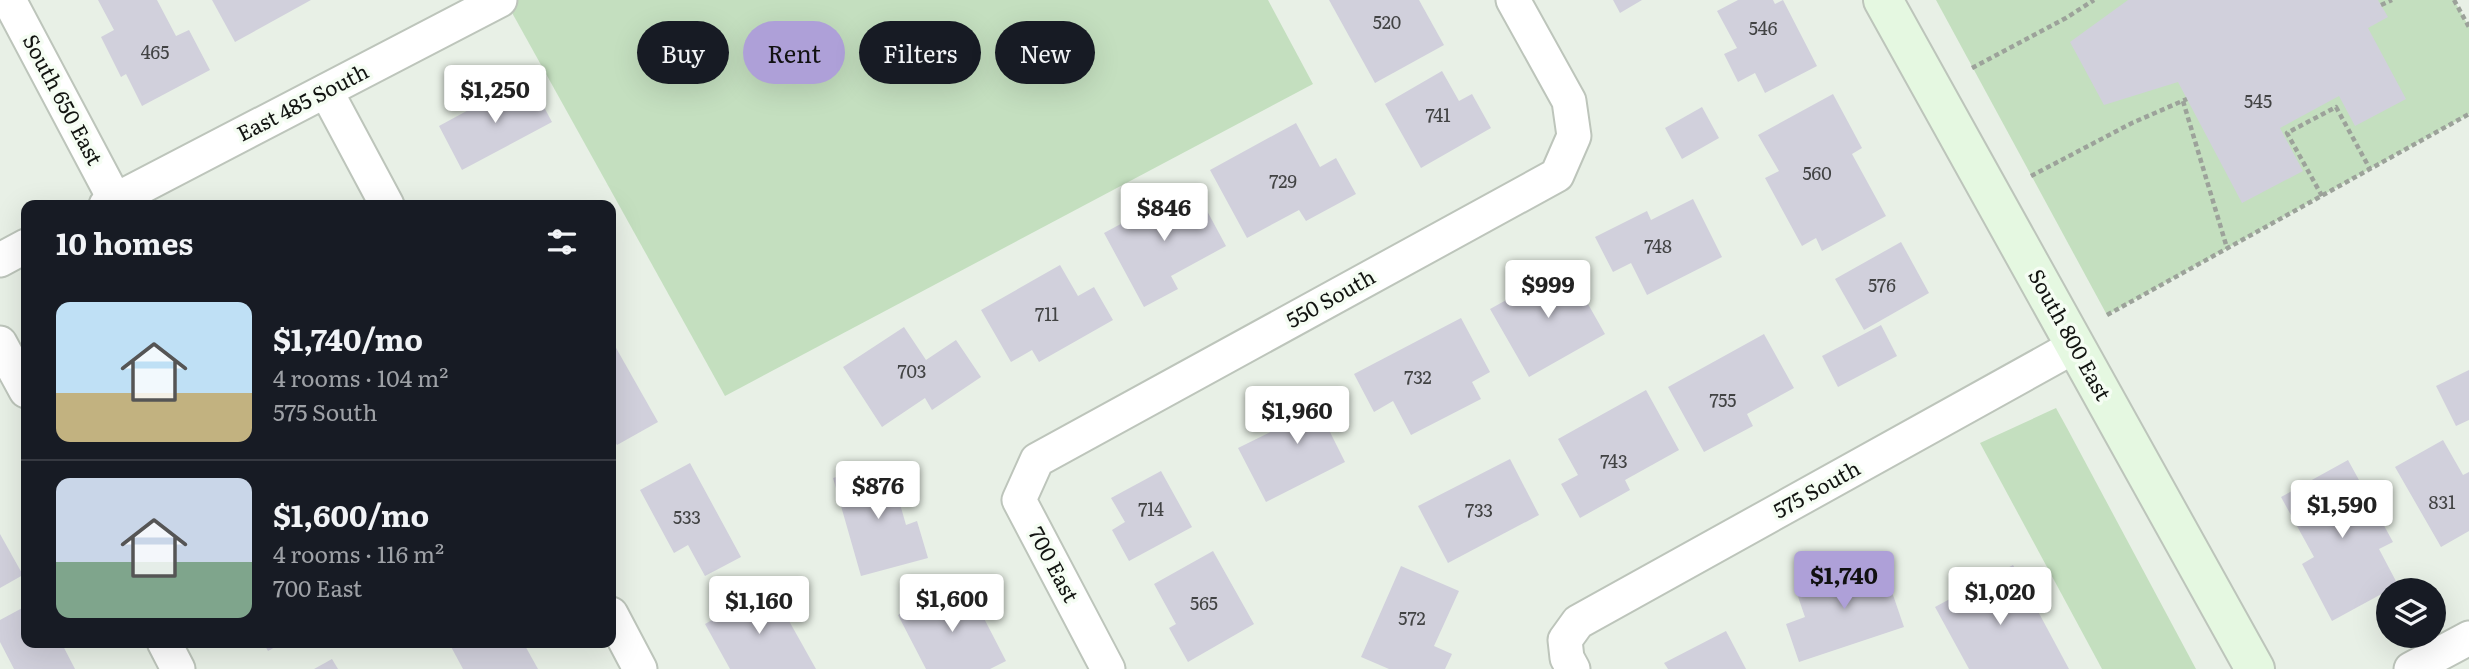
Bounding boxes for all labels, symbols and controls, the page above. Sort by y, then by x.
house number: 520 [1373,8,1401,35]
house number: 546 [1749,14,1778,41]
chip: Buy [637,21,729,84]
chip: Rent [743,21,845,84]
chip: Filters [859,21,981,84]
chip: New [995,21,1095,84]
street label: South 650 East [17,28,112,170]
house number: 465 [141,38,169,65]
street label: East 485 South [231,54,373,147]
pin: $1,250 [438,66,552,125]
text: $1,250 [460,71,530,105]
house number: 545 [2244,87,2272,114]
house number: 741 [1425,101,1451,128]
house number: 560 [1802,159,1832,186]
house number: 729 [1269,167,1297,194]
pin: $846 [1123,184,1205,243]
text: $846 [1137,189,1191,223]
text: 10 homes [56,220,193,264]
icon: filters [543,223,581,261]
house number: 748 [1644,232,1672,259]
street label: 550 South [1280,260,1380,334]
pin: $999 [1507,260,1589,320]
street label: South 800 East [2022,262,2120,406]
text: $999 [1521,266,1575,300]
house number: 576 [1868,271,1896,298]
house number: 711 [1035,300,1059,327]
text: $1,740/mo [273,316,423,360]
icon: home [112,330,196,414]
house number: 703 [897,357,927,384]
text: 4 rooms · 104 m² [273,360,448,394]
house number: 732 [1404,363,1432,390]
pin: $1,960 [1240,386,1354,446]
house number: 755 [1710,386,1736,413]
text: $1,960 [1261,392,1333,426]
text: 575 South [273,394,378,428]
house number: 743 [1600,447,1628,474]
street label: 575 South [1767,451,1865,524]
pin: $876 [837,462,919,521]
text: $876 [852,467,904,501]
pin: $1,590 [2285,480,2399,540]
text: $1,590 [2307,486,2377,520]
house number: 831 [2429,488,2456,515]
text: $1,600/mo [273,492,429,536]
house number: 714 [1138,495,1164,522]
house number: 733 [1465,496,1493,523]
house number: 533 [673,503,701,530]
icon: home [112,506,196,590]
street label: 700 East [1022,521,1088,607]
text: 4 rooms · 116 m² [273,536,444,570]
pin: $1,740 [1787,552,1901,611]
text: $1,740 [1810,557,1878,591]
pin: $1,020 [1943,568,2057,627]
text: 700 East [273,570,362,604]
text: $1,020 [1964,573,2036,607]
pin: $1,600 [895,574,1009,634]
pin: $1,160 [702,576,816,636]
map controls [2376,578,2446,648]
button: layers [2376,578,2446,648]
text: $1,600 [916,580,988,614]
text: $1,160 [725,582,793,616]
house number: 565 [1190,589,1218,616]
house number: 572 [1398,604,1426,631]

